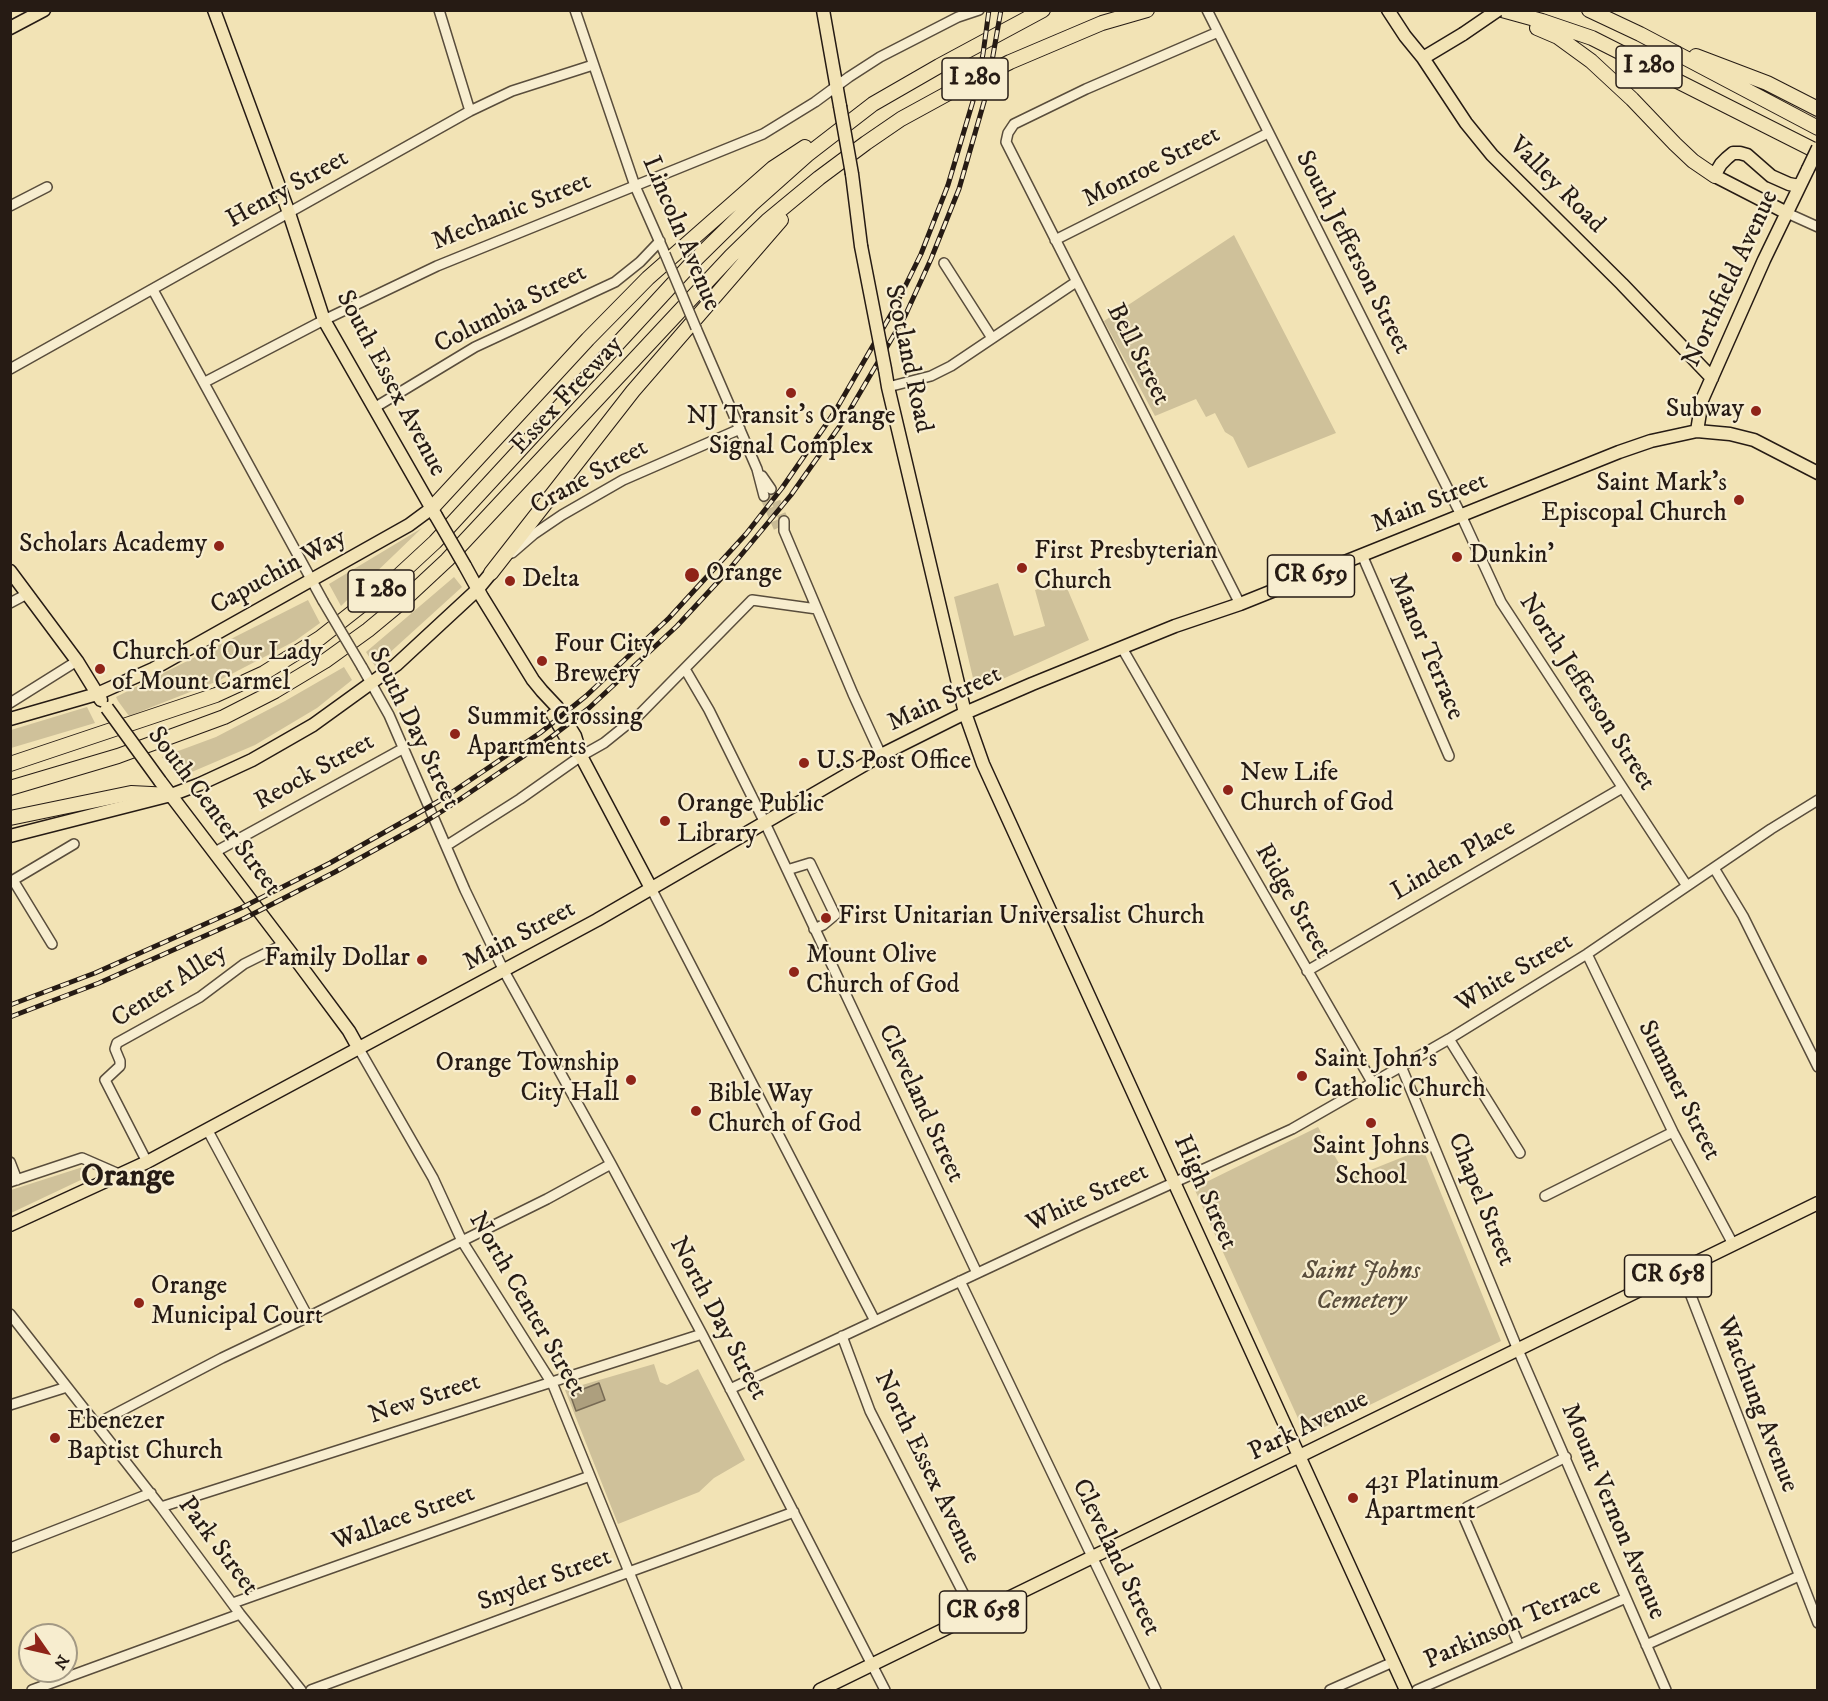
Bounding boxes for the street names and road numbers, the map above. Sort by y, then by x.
road number: I 280 [1616,46,1682,88]
road number: I 280 [942,58,1008,100]
street label: Monroe Street [1078,120,1226,216]
street label: Valley Road [1501,131,1611,241]
street label: Henry Street [221,144,355,236]
street label: South Jefferson Street [1287,146,1417,360]
street label: Lincoln Avenue [633,152,727,316]
street label: Mechanic Street [428,167,596,259]
street label: Northfield Avenue [1677,186,1787,372]
street label: Columbia Street [430,258,592,362]
street label: Scotland Road [876,282,938,436]
street label: South Essex Avenue [328,286,452,482]
street label: Bell Street [1098,299,1176,411]
street label: Essex Freeway [505,330,631,462]
street label: Crane Street [526,433,654,523]
street label: Main Street [1368,467,1492,541]
street label: Capuchin Way [206,523,352,623]
road number: CR 659 [1268,555,1354,597]
street label: Manor Terrace [1380,569,1470,725]
road number: I 280 [348,570,414,612]
street label: North Jefferson Street [1511,589,1661,797]
street label: South Day Street [360,643,466,815]
street label: Main Street [883,660,1007,740]
street label: South Center Street [139,721,287,903]
street label: Reock Street [250,727,380,819]
street label: Linden Place [1387,813,1521,909]
street label: Ridge Street [1247,839,1337,965]
street label: Main Street [459,895,581,979]
street label: White Street [1451,927,1579,1021]
street label: Center Alley [107,938,233,1036]
street label: Summer Street [1629,1016,1727,1166]
street label: Cleveland Street [870,1020,970,1188]
street label: Chapel Street [1439,1129,1521,1271]
street label: High Street [1165,1131,1243,1255]
street label: White Street [1022,1157,1154,1241]
street label: North Center Street [461,1207,591,1403]
street label: North Day Street [661,1232,773,1406]
road number: CR 658 [1624,1255,1712,1297]
street label: Watchung Avenue [1708,1313,1804,1497]
street label: New Street [365,1367,485,1433]
street label: North Essex Avenue [866,1367,986,1569]
street label: Park Avenue [1244,1385,1374,1469]
street label: Mount Vernon Avenue [1552,1399,1672,1625]
street label: Cleveland Street [1064,1475,1166,1641]
street label: Wallace Street [329,1479,479,1559]
street label: Park Street [170,1491,264,1603]
street label: Snyder Street [474,1542,616,1620]
street label: Parkinson Terrace [1420,1572,1606,1678]
road number: CR 658 [940,1591,1026,1633]

